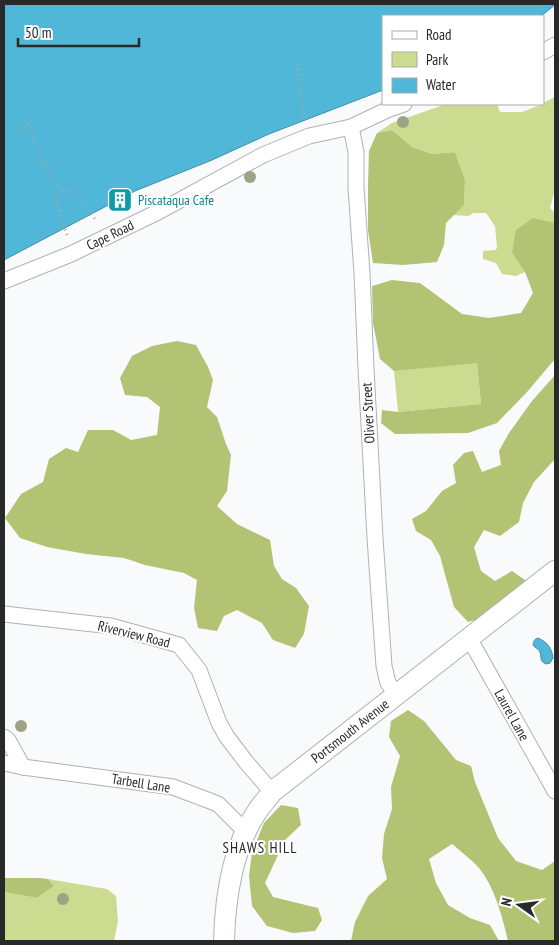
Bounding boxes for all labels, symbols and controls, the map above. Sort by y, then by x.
scale bar [18,15,139,47]
legend [382,15,544,105]
text: 50 m [25,23,51,42]
text: Road [426,25,452,44]
text: Park [426,50,448,69]
text: Water [426,75,457,94]
building icon: Piscataqua Cafe [107,187,133,213]
place label: Piscataqua Cafe [138,191,214,209]
street label: Cape Road [83,216,137,254]
street label: Oliver Street [357,382,379,444]
street label: Riverview Road [96,616,172,652]
street label: Laurel Lane [490,686,534,744]
street label: Portsmouth Avenue [307,695,393,767]
street label: Tarbell Lane [110,769,172,797]
district label: SHAWS HILL [223,838,297,857]
north arrow [494,880,544,930]
text: N [497,896,516,908]

